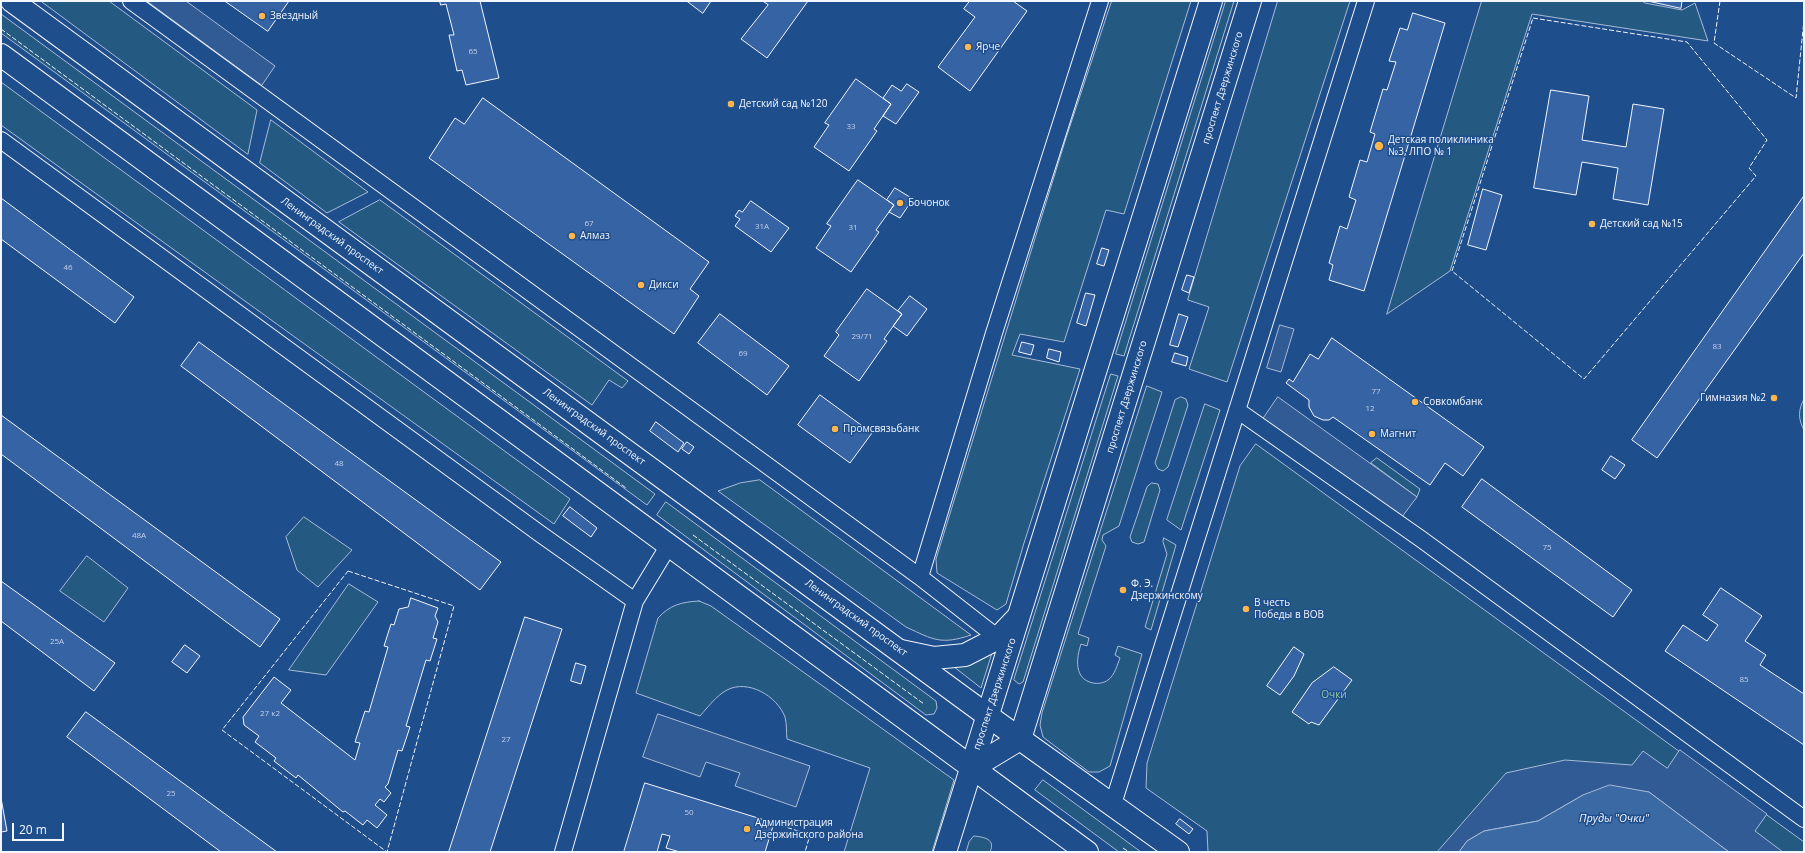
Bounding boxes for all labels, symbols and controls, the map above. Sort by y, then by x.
place label: Звездный [270,10,318,22]
marker: Звездный [257,11,267,21]
street label: проспект Дзержинского [1200,30,1246,146]
place label: Ярче [976,41,1000,53]
marker: Ярче [963,42,973,52]
house number: 65 [468,47,478,57]
place label: Детский сад №120 [739,98,827,110]
marker: Детский сад №120 [726,99,736,109]
house number: 33 [846,122,856,132]
place label: Детская поликлиника №3, ЛПО № 1 [1388,134,1494,158]
marker: Детская поликлиника №3, ЛПО № 1 [1373,140,1385,152]
street label: Ленинградский проспект [279,195,385,277]
place label: Бочонок [908,197,950,209]
marker: Бочонок [895,198,905,208]
place label: Детский сад №15 [1600,218,1683,230]
house number: 67 [584,219,594,229]
marker: Детский сад №15 [1587,219,1597,229]
house number: 31А [755,222,769,232]
house number: 31 [848,223,858,233]
place label: Алмаз [580,230,610,242]
marker: Алмаз [567,231,577,241]
house number: 46 [63,263,73,273]
place label: Дикси [649,279,679,291]
marker: Дикси [636,280,646,290]
house number: 29/71 [851,332,873,342]
street label: проспект Дзержинского [1104,339,1150,455]
house number: 83 [1712,342,1722,352]
house number: 69 [738,349,748,359]
street label: Ленинградский проспект [541,386,647,468]
house number: 77 [1371,387,1381,397]
place label: Гимназия №2 [1700,392,1766,404]
marker: Гимназия №2 [1769,393,1779,403]
place label: Совкомбанк [1423,396,1483,408]
marker: Совкомбанк [1410,397,1420,407]
house number: 12 [1365,404,1375,414]
place label: Промсвязьбанк [843,423,920,435]
marker: Промсвязьбанк [830,424,840,434]
place label: Магнит [1380,428,1416,440]
marker: Магнит [1367,429,1377,439]
house number: 48 [334,459,344,469]
house number: 48А [132,531,146,541]
house number: 75 [1542,543,1552,553]
street label: Ленинградский проспект [803,577,909,659]
place label: Ф. Э. Дзержинскому [1131,578,1203,602]
marker: Ф. Э. Дзержинскому [1118,585,1128,595]
place label: В честь Победы в ВОВ [1254,597,1324,620]
marker: В честь Победы в ВОВ [1241,604,1251,614]
street label: проспект Дзержинского [971,636,1019,752]
house number: 25А [50,637,64,647]
house number: 85 [1739,675,1749,685]
park label: Очки [1321,689,1347,701]
house number: 27 к2 [260,709,280,719]
house number: 27 [501,735,511,745]
house number: 25 [166,789,176,799]
house number: 50 [684,808,694,818]
water label: Пруды "Очки" [1579,812,1649,826]
scale bar [14,815,66,841]
place label: Администрация Дзержинского района [755,817,863,840]
text: 20 m [19,821,47,838]
marker: Администрация Дзержинского района [742,824,752,834]

